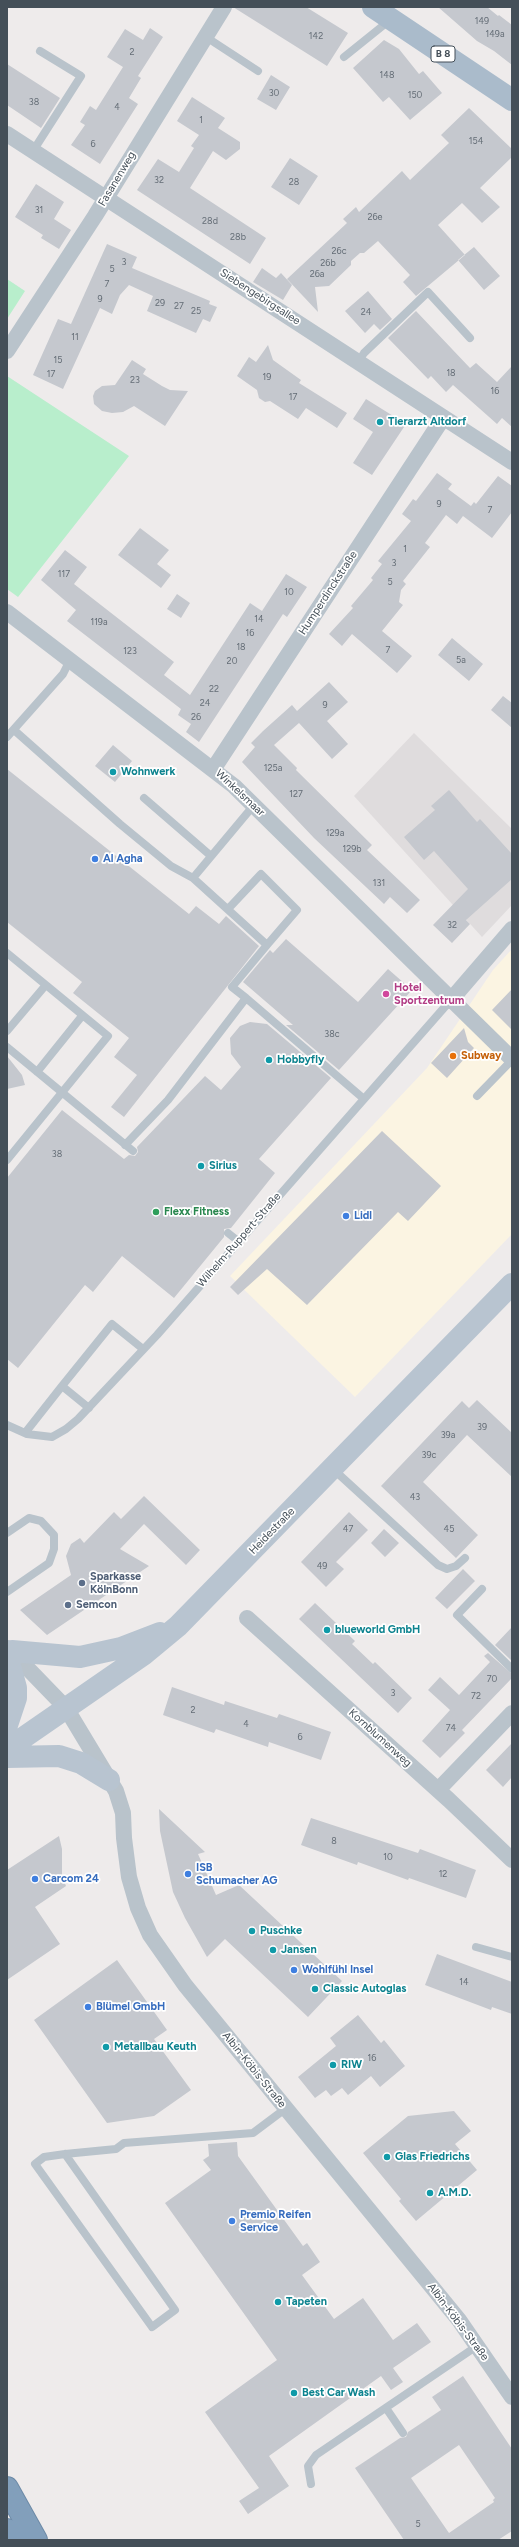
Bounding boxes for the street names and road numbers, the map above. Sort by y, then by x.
road number: B 8 [431,46,455,62]
street label: Fasanenweg [96,149,138,209]
street label: Siebengebirgsallee [217,266,303,328]
street label: Humperdinckstraße [296,549,360,637]
street label: Winkelsmaar [213,767,267,819]
street label: Wilhelm-Ruppert-Straße [194,1190,284,1290]
street label: Heidestraße [246,1505,298,1557]
street label: Kornblumenweg [346,1706,414,1770]
street label: Albin-Köbis-Straße [219,2029,289,2111]
street label: Albin-Köbis-Straße [425,2281,491,2363]

